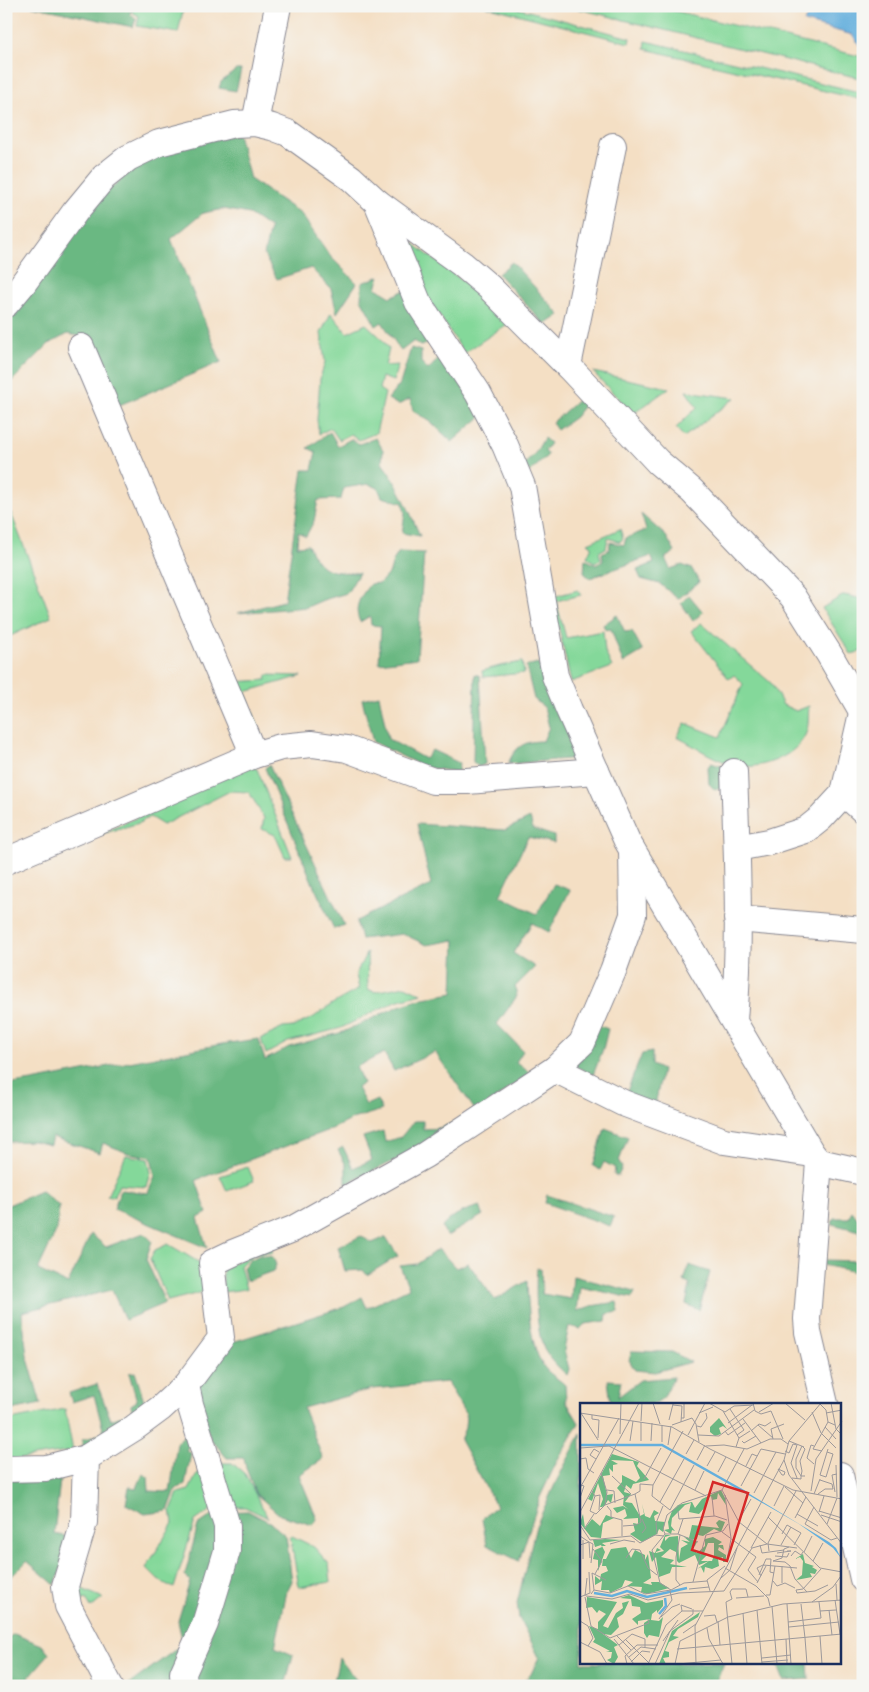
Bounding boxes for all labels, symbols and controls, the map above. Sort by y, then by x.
inset map [580,1403,842,1664]

